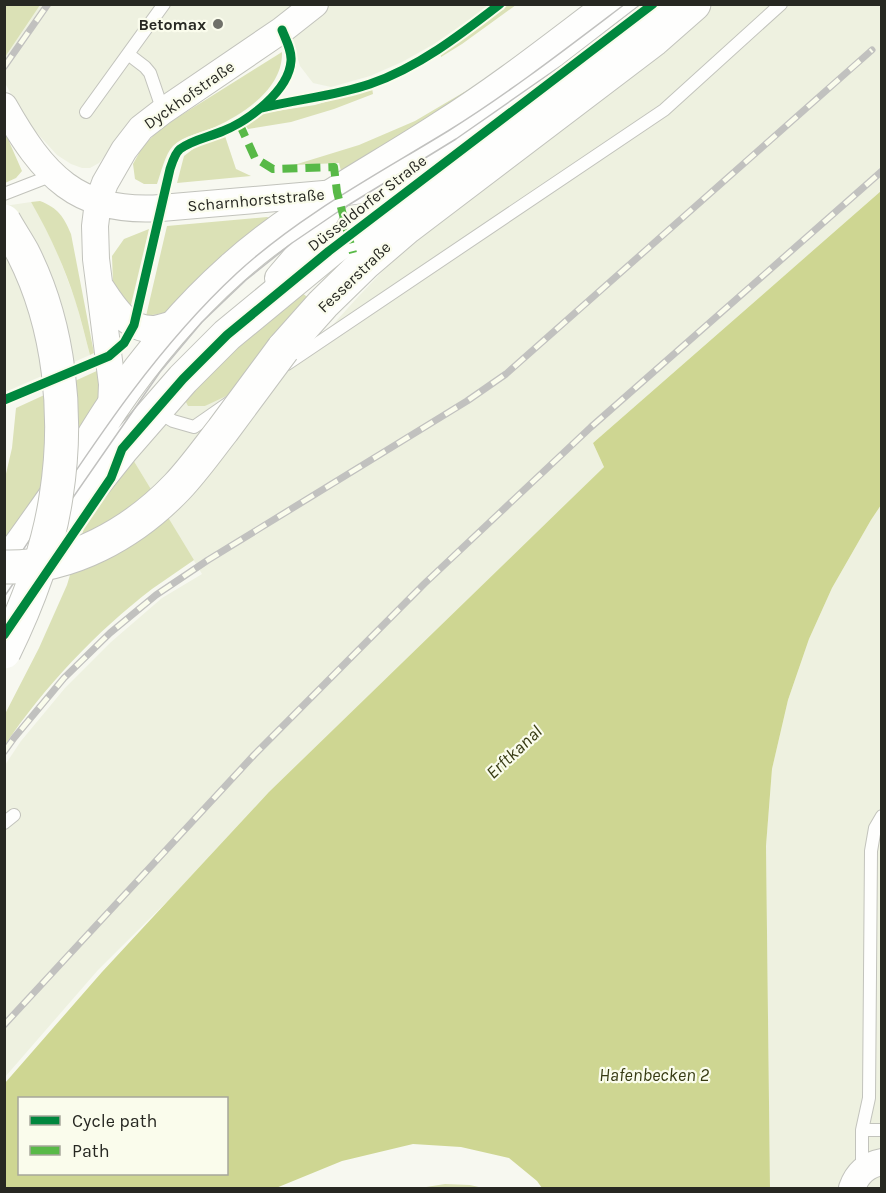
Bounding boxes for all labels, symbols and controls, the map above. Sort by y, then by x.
place label: Betomax [138,15,206,34]
marker: Betomax [211,17,225,31]
street label: Dyckhofstraße [140,57,238,133]
street label: Düsseldorfer Straße [304,151,430,255]
street label: Scharnhorststraße [187,185,325,215]
street label: Fesserstraße [314,238,394,316]
water label: Erftkanal [481,720,547,783]
water label: Hafenbecken 2 [599,1064,710,1086]
legend [18,1097,228,1175]
text: Cycle path [72,1110,157,1132]
text: Path [72,1140,110,1162]

